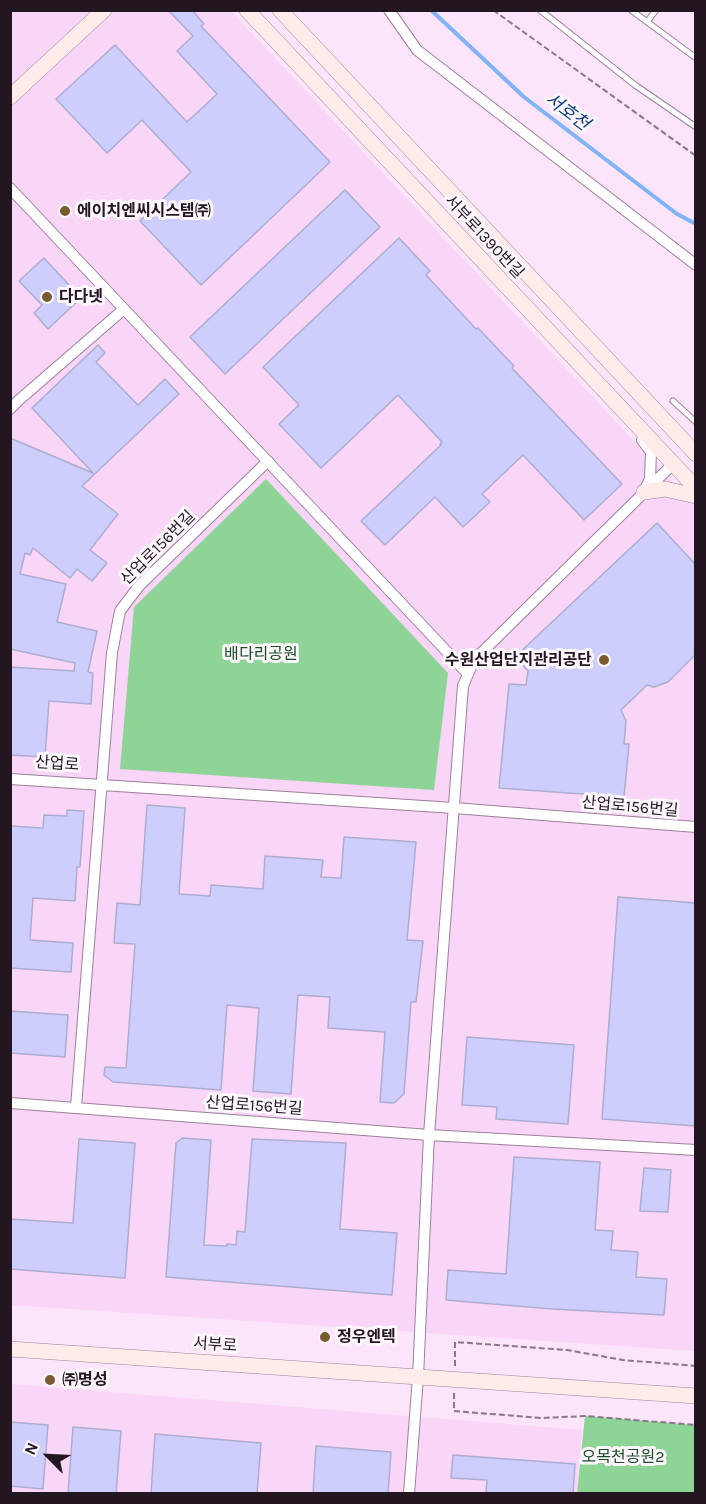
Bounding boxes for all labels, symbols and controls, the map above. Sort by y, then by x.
water label: 서호천 [541,88,593,136]
street label: 서부로1390번길 [440,191,528,283]
place label: 에이치엔씨시스템㈜ [77,201,211,221]
marker: 에이치엔씨시스템㈜ [58,204,72,218]
place label: 다다넷 [59,287,103,307]
marker: 다다넷 [40,290,54,304]
street label: 산업로156번길 [117,507,199,589]
park label: 배다리공원 [224,644,298,664]
place label: 수원산업단지관리공단 [445,650,592,670]
marker: 수원산업단지관리공단 [597,653,611,667]
street label: 산업로 [34,753,80,775]
street label: 산업로156번길 [581,793,679,821]
street label: 산업로156번길 [205,1093,303,1119]
place label: 정우엔텍 [337,1327,396,1347]
marker: 정우엔텍 [318,1330,332,1344]
street label: 서부로 [192,1334,238,1356]
place label: ㈜명성 [62,1370,107,1390]
marker: ㈜명성 [43,1373,57,1387]
north arrow [18,1426,78,1486]
text: N [20,1439,42,1458]
park label: 오목천공원2 [582,1447,664,1467]

